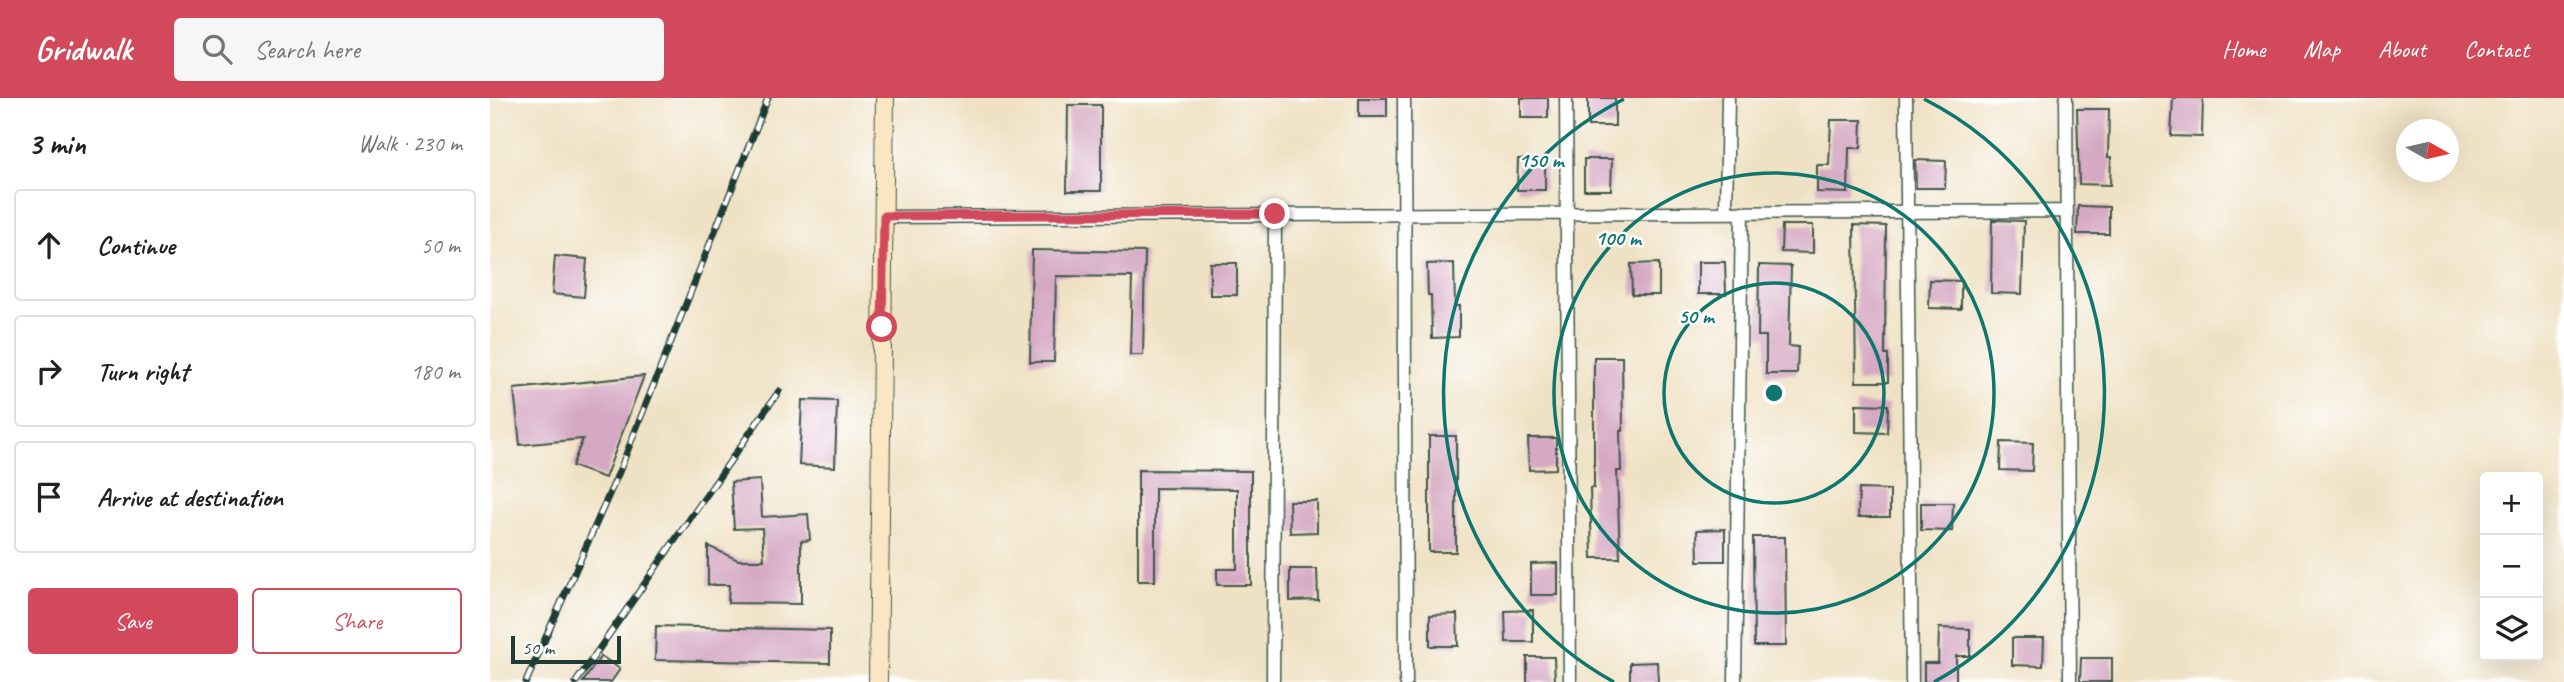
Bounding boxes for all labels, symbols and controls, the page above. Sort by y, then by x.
search box [174,18,664,81]
text: Gridwalk [35,28,132,70]
icon: search [198,30,236,68]
text: Search here [254,33,360,66]
text: Home [2222,34,2265,64]
text: Map [2303,34,2340,64]
text: About [2378,34,2426,64]
text: Contact [2464,34,2529,64]
north arrow [2396,119,2459,182]
text: 3 min [28,125,85,163]
text: Walk · 230 m [358,129,462,158]
text: 150 m [1518,147,1566,173]
route end [1259,198,1290,229]
text: 100 m [1595,225,1643,251]
icon: ahead [30,226,68,264]
text: Continue [97,229,175,262]
text: 50 m [421,231,460,260]
text: 50 m [1678,303,1716,329]
route start [866,311,897,342]
icon: right [30,352,68,390]
text: Turn right [97,355,188,388]
text: 180 m [411,357,460,386]
centre of rings [1762,381,1786,405]
map controls [2480,472,2543,661]
button: + [2480,472,2543,535]
icon: arrive [30,478,68,516]
text: Arrive at destination [97,481,283,514]
button: − [2480,535,2543,598]
button: Save [28,588,238,654]
button: Share [252,588,462,654]
button: layers [2480,598,2543,661]
scale bar [511,633,621,665]
text: 50 m [522,636,554,660]

